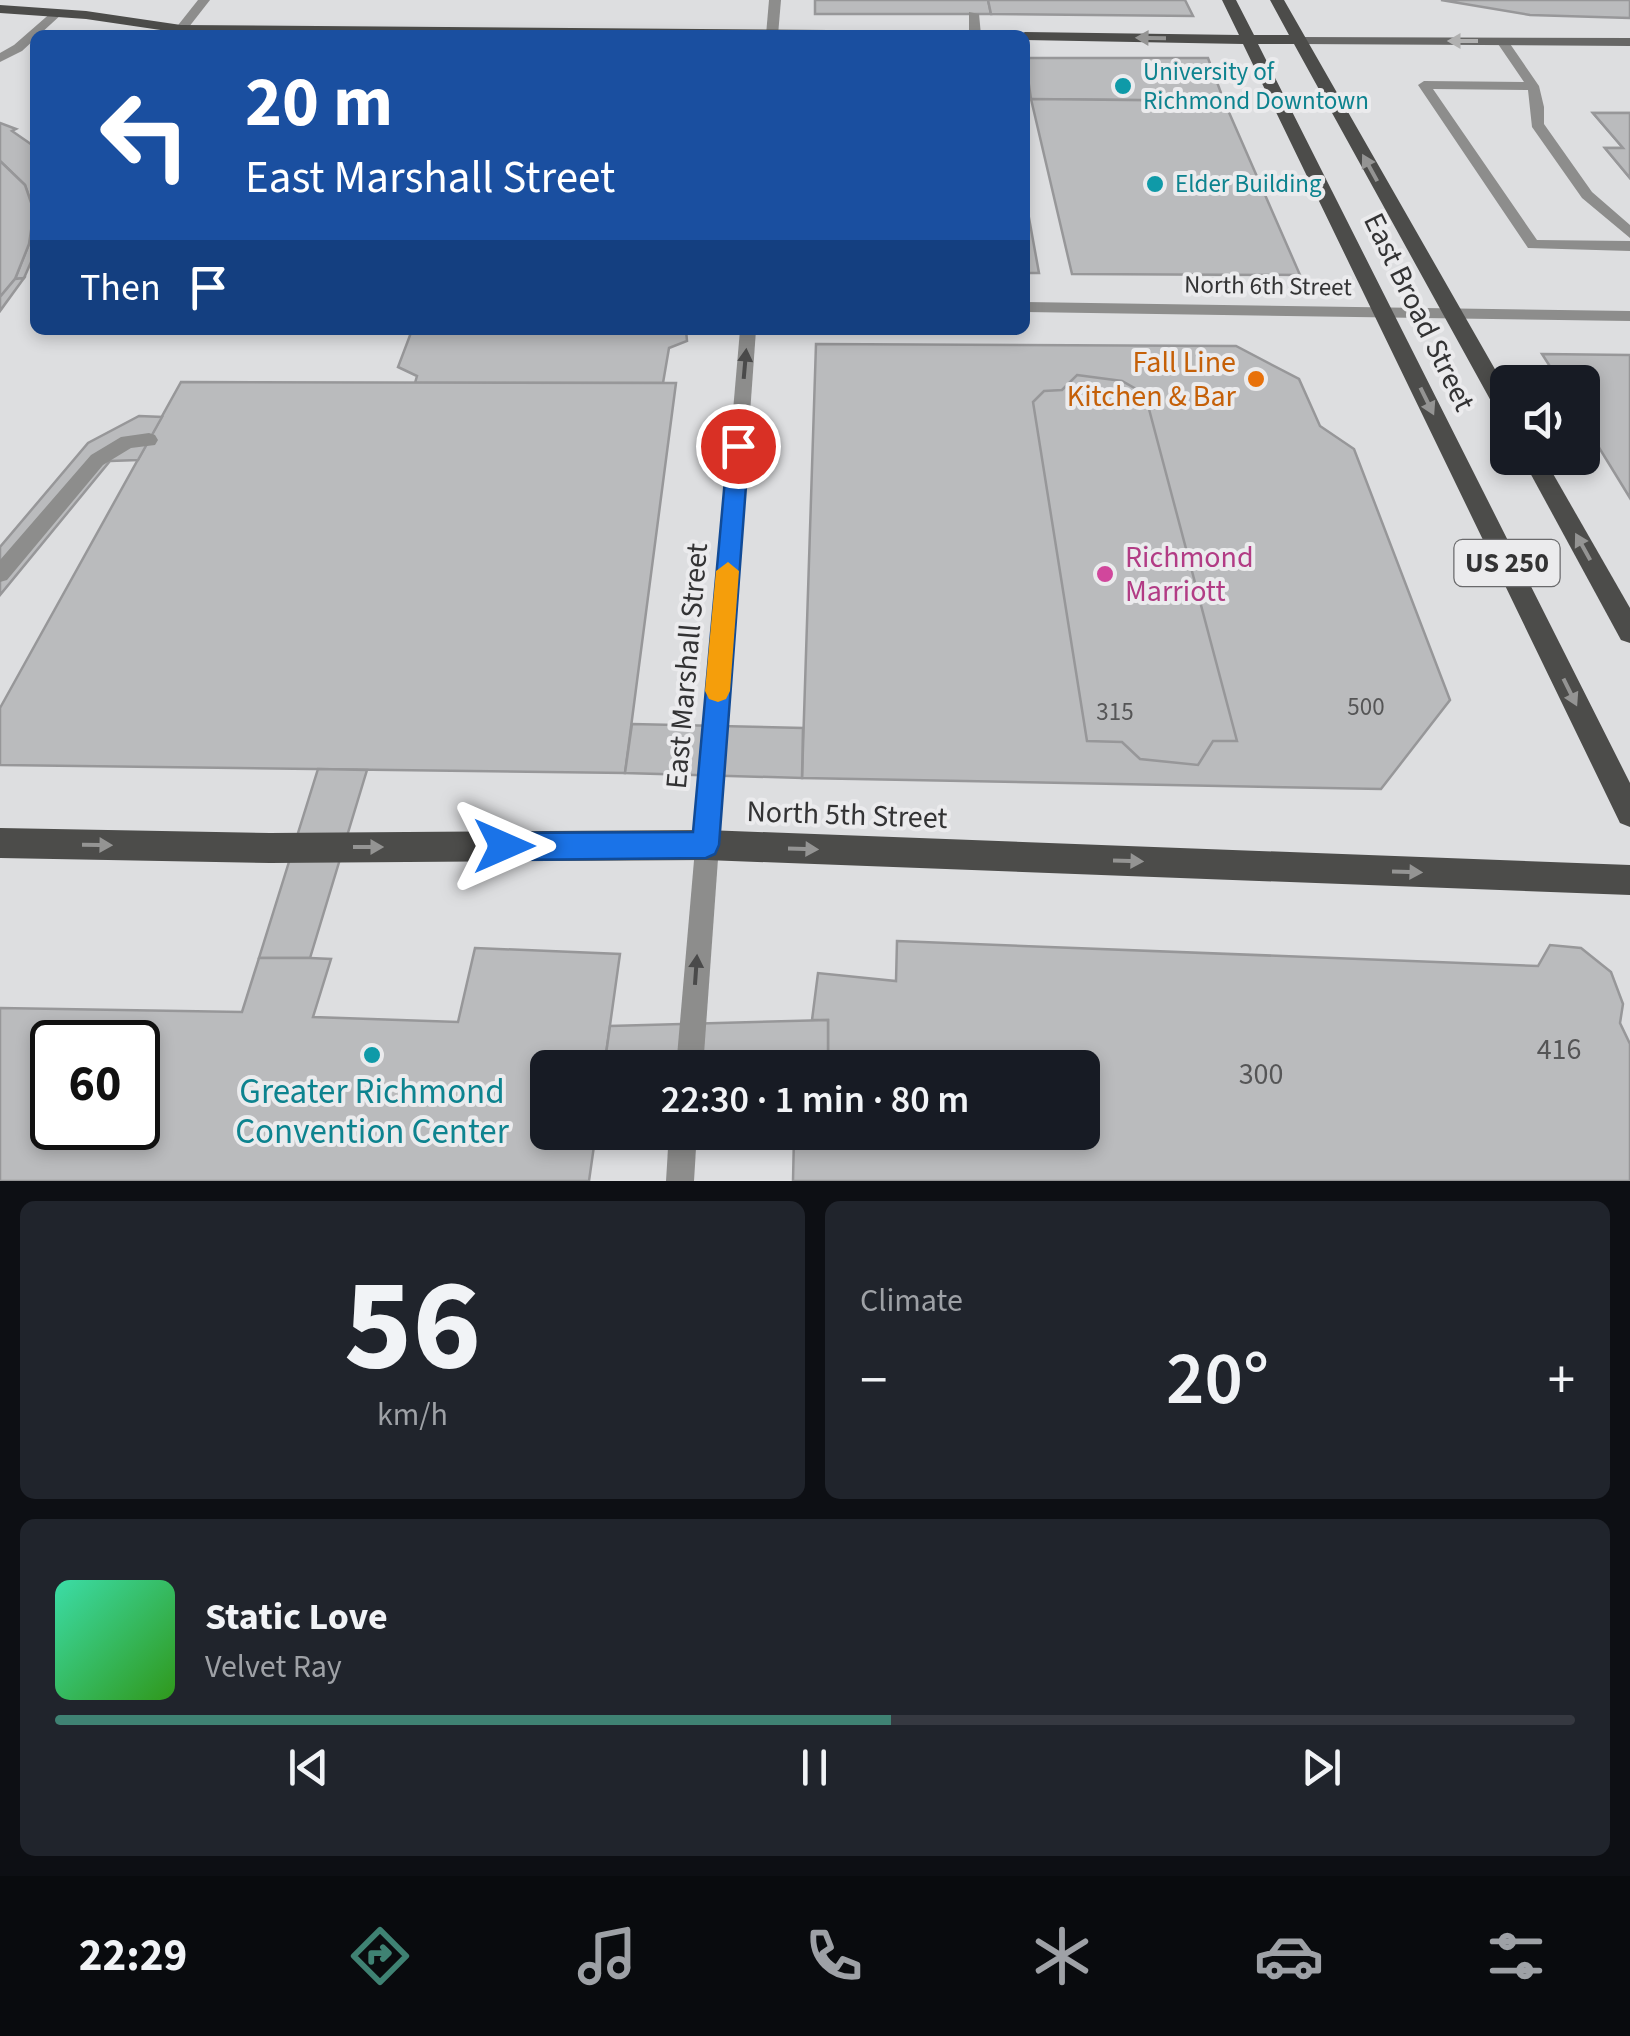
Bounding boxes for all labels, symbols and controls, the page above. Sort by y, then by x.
one-way arrow [1134,29,1166,45]
one-way arrow [1446,33,1478,49]
text: 20 m [245,53,393,153]
place label: University of Richmond Downtown [1143,54,1369,119]
icon: left [80,70,210,200]
marker: University of Richmond Downtown [1112,75,1134,97]
text: East Marshall Street [245,146,615,210]
one-way arrow [1362,153,1379,182]
place label: Elder Building [1175,166,1322,202]
marker: Elder Building [1144,173,1166,195]
street label: East Broad Street [1352,206,1486,418]
icon: arrive [181,260,236,315]
text: Then [80,261,161,315]
street label: North 6th Street [1184,267,1353,305]
place label: Fall Line Kitchen & Bar [1067,341,1237,418]
one-way arrow [738,347,754,379]
map controls [1490,365,1600,475]
button: sound [1490,365,1600,475]
marker: Fall Line Kitchen & Bar [1245,368,1267,390]
one-way arrow [1418,386,1435,415]
pin [696,404,781,489]
icon: arrive [711,419,766,474]
one-way arrow [1574,532,1591,561]
place label: Richmond Marriott [1125,536,1254,613]
road number: US 250 [1454,540,1560,586]
street label: East Marshall Street [655,541,719,791]
marker: Richmond Marriott [1094,563,1116,585]
one-way arrow [1562,678,1579,707]
house number: 500 [1347,689,1385,725]
house number: 315 [1096,694,1134,730]
street label: North 5th Street [746,790,948,840]
position arrow [452,794,556,898]
one-way arrow [82,837,114,853]
one-way arrow [352,839,384,855]
one-way arrow [787,841,819,857]
one-way arrow [1112,854,1144,870]
one-way arrow [1391,864,1423,880]
one-way arrow [688,954,704,986]
speed limit sign: 60 [30,1020,160,1150]
house number: 416 [1537,1028,1581,1071]
marker: Greater Richmond Convention Center [361,1044,383,1066]
house number: 300 [1239,1053,1283,1096]
place label: Greater Richmond Convention Center [235,1067,510,1157]
text: 22:30 · 1 min · 80 m [661,1073,969,1127]
text: 56 [344,1234,481,1419]
text: Climate [860,1278,963,1324]
text: 20° [1166,1326,1269,1433]
text: − [860,1342,887,1420]
text: + [1548,1342,1575,1420]
text: km/h [377,1392,448,1438]
text: Static Love [205,1590,388,1644]
text: Velvet Ray [205,1644,342,1690]
icon: previous [281,1740,336,1795]
icon: pause [787,1740,842,1795]
icon: next [1294,1740,1349,1795]
icon: directions [345,1921,415,1991]
icon: music [572,1921,642,1991]
icon: phone [799,1921,869,1991]
icon: climate [1027,1921,1097,1991]
icon: car [1254,1921,1324,1991]
icon: filters [1481,1921,1551,1991]
text: 22:29 [79,1924,187,1988]

